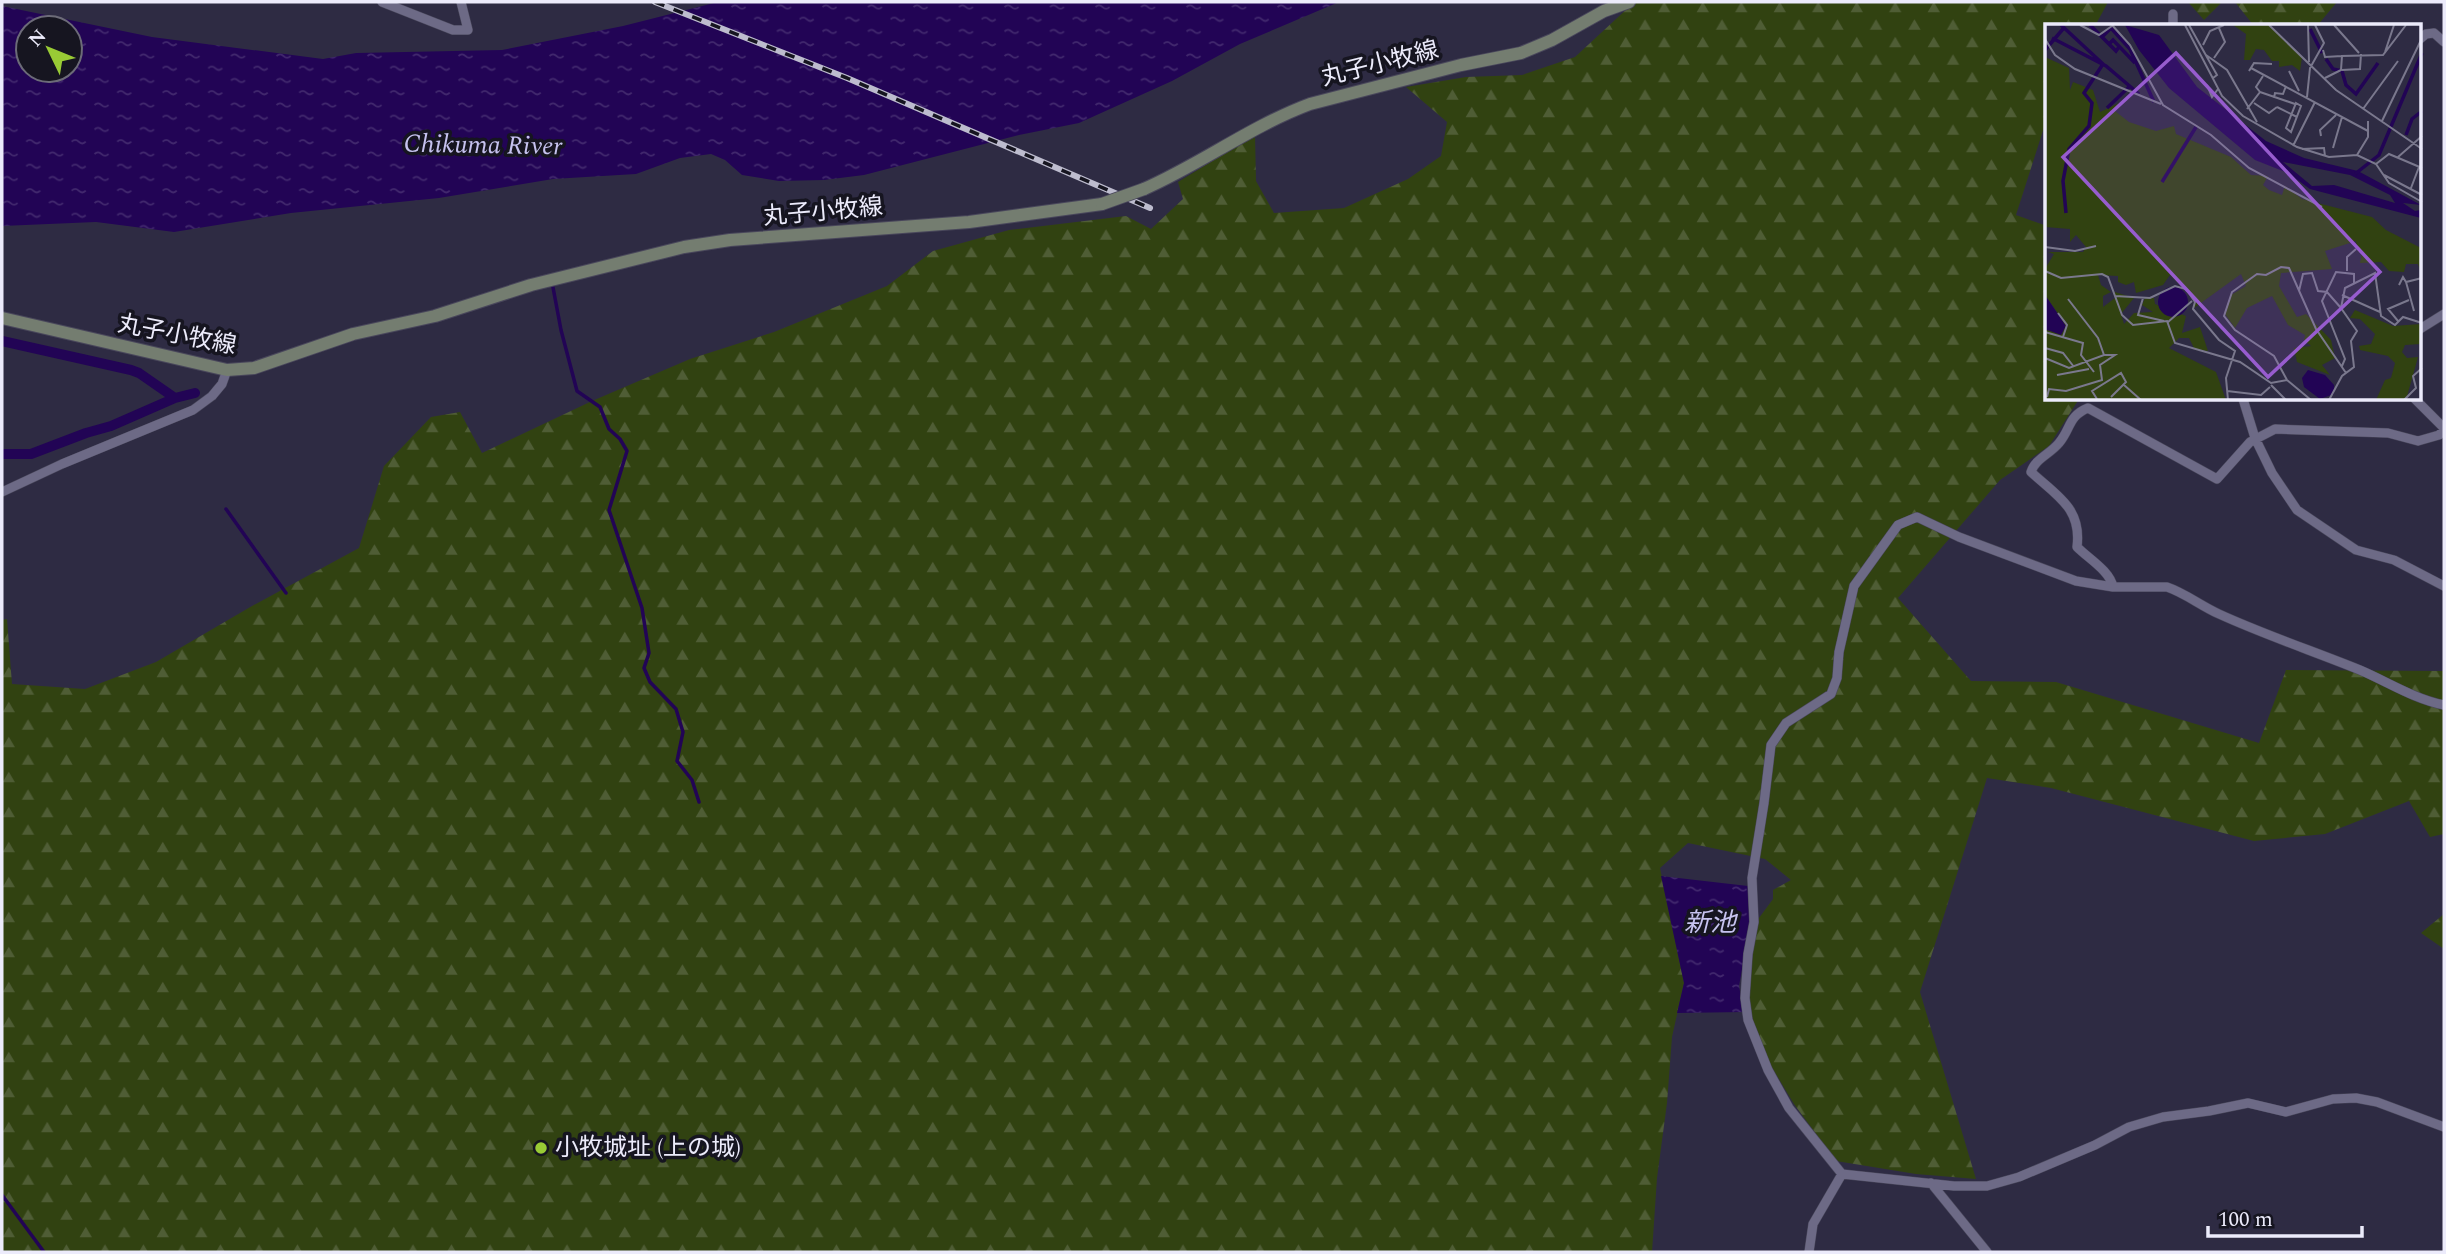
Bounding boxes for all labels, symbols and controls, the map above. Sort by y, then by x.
north arrow [14,14,84,84]
text: N [22,23,54,54]
inset map [2045,24,2422,401]
street label: 丸子小牧線 [1317,32,1443,96]
water label: Chikuma River [403,124,564,166]
street label: 丸子小牧線 [762,189,884,235]
street label: 丸子小牧線 [115,306,239,364]
water label: 新池 [1684,903,1739,943]
place label: 小牧城址 (上の城) [555,1130,741,1166]
marker: 小牧城址 (上の城) [533,1140,549,1156]
scale bar [2208,1194,2362,1238]
text: 100 m [2218,1204,2273,1236]

